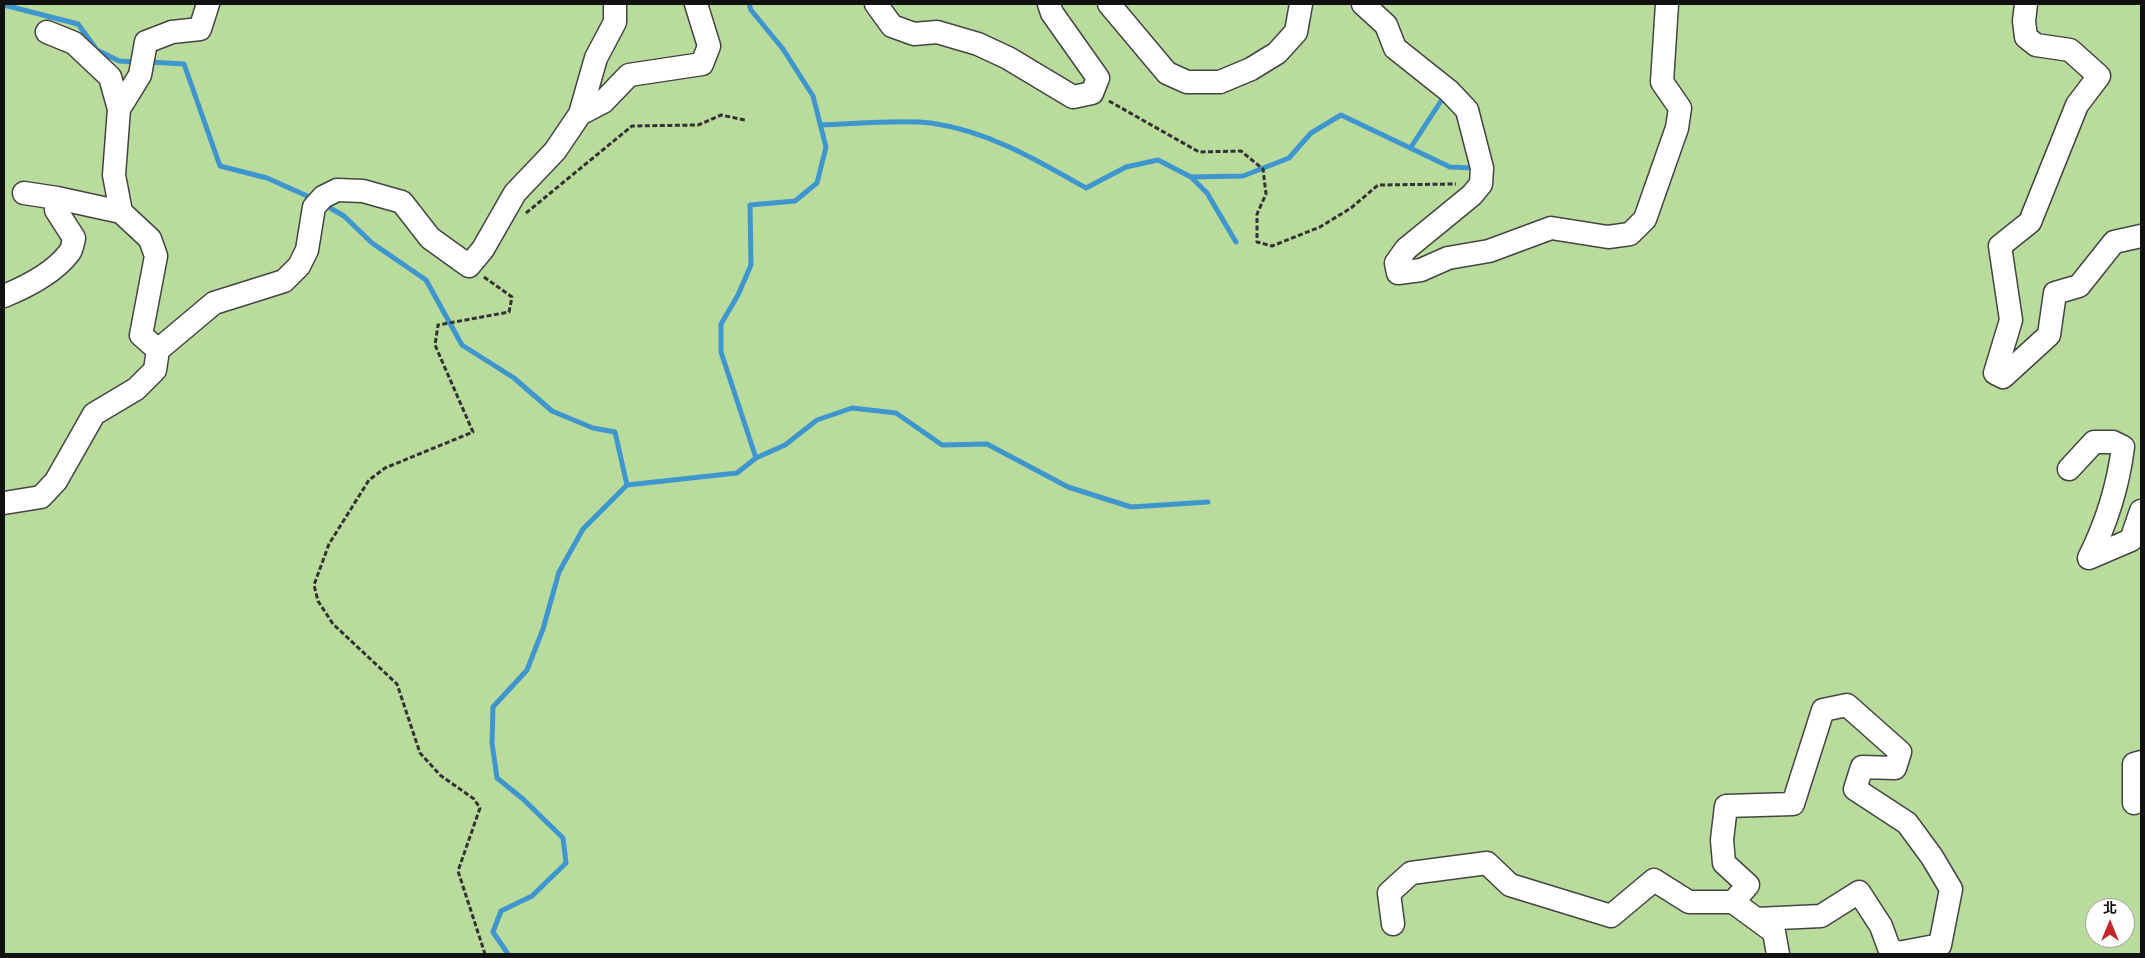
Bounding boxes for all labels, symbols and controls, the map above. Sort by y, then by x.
north arrow [2085,898,2135,948]
text: 北 [2103,901,2117,916]

